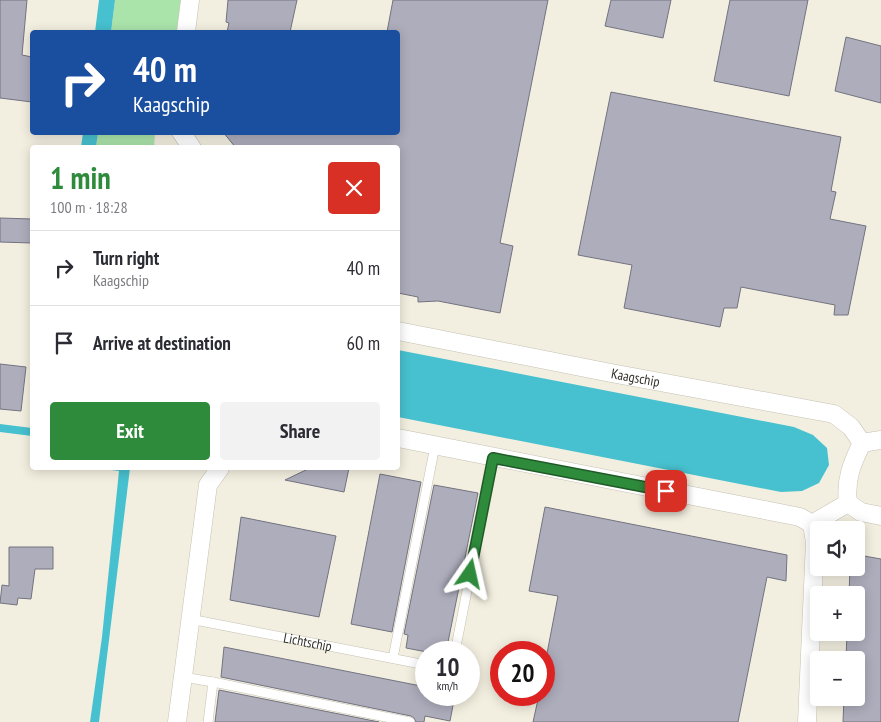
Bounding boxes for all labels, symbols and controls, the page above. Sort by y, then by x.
text: 40 m [133,46,197,92]
icon: right [50,50,115,115]
text: Kaagschip [133,90,210,118]
text: 1 min [50,158,111,197]
button: close [328,162,380,214]
text: 100 m · 18:28 [50,197,128,217]
text: Turn right [93,246,159,270]
icon: right [50,254,78,282]
text: 40 m [347,256,380,280]
text: Kaagschip [93,270,149,290]
icon: arrive [50,329,78,357]
text: Arrive at destination [93,331,231,355]
text: 60 m [347,331,380,355]
street label: Kaagschip [610,364,661,391]
button: Exit [50,402,210,460]
button: Share [220,402,380,460]
pin [645,470,687,512]
icon: arrive [652,477,680,505]
map controls [810,521,865,706]
button: sound [810,521,865,576]
position arrow [443,547,495,599]
button: + [810,586,865,641]
street label: Lichtschip [282,628,334,655]
speed limit sign: 20 [490,641,555,706]
text: 10 [436,651,459,683]
button: − [810,651,865,706]
text: km/h [437,678,458,693]

